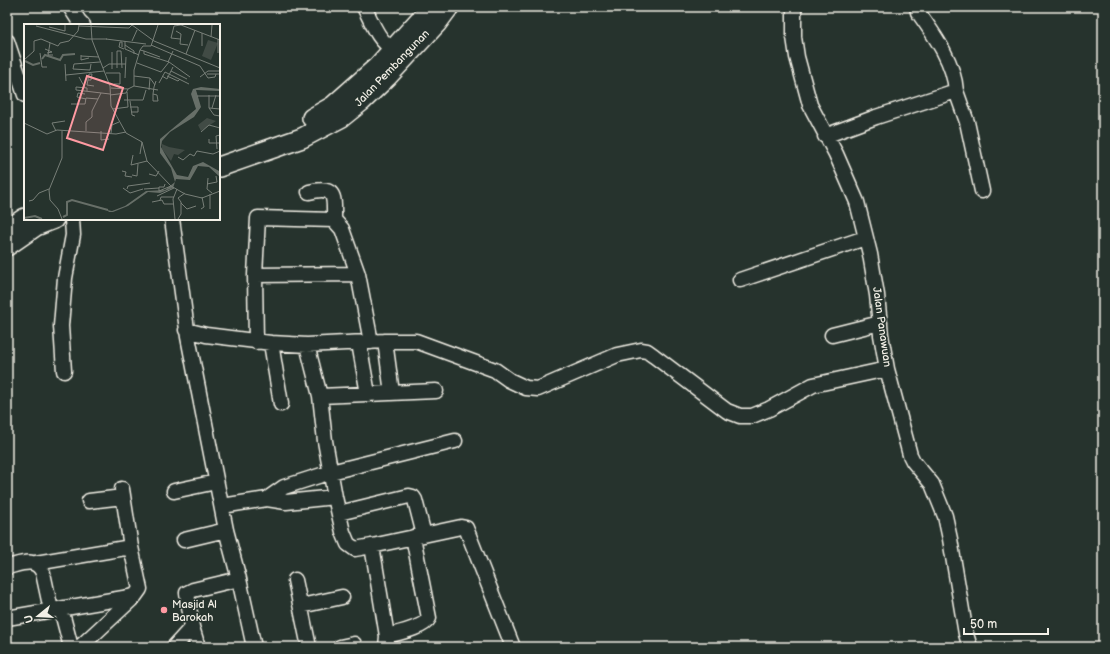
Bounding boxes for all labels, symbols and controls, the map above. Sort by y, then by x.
inset map [24,24,220,220]
street label: Jalan Pembangunan [352,27,432,109]
street label: Jalan Panawuan [870,286,894,368]
north arrow [18,596,58,636]
place label: Masjid Al Barokah [172,598,217,624]
marker: Masjid Al Barokah [159,605,169,615]
scale bar [964,610,1048,636]
text: U [22,613,36,625]
text: 50 m [970,617,997,632]

